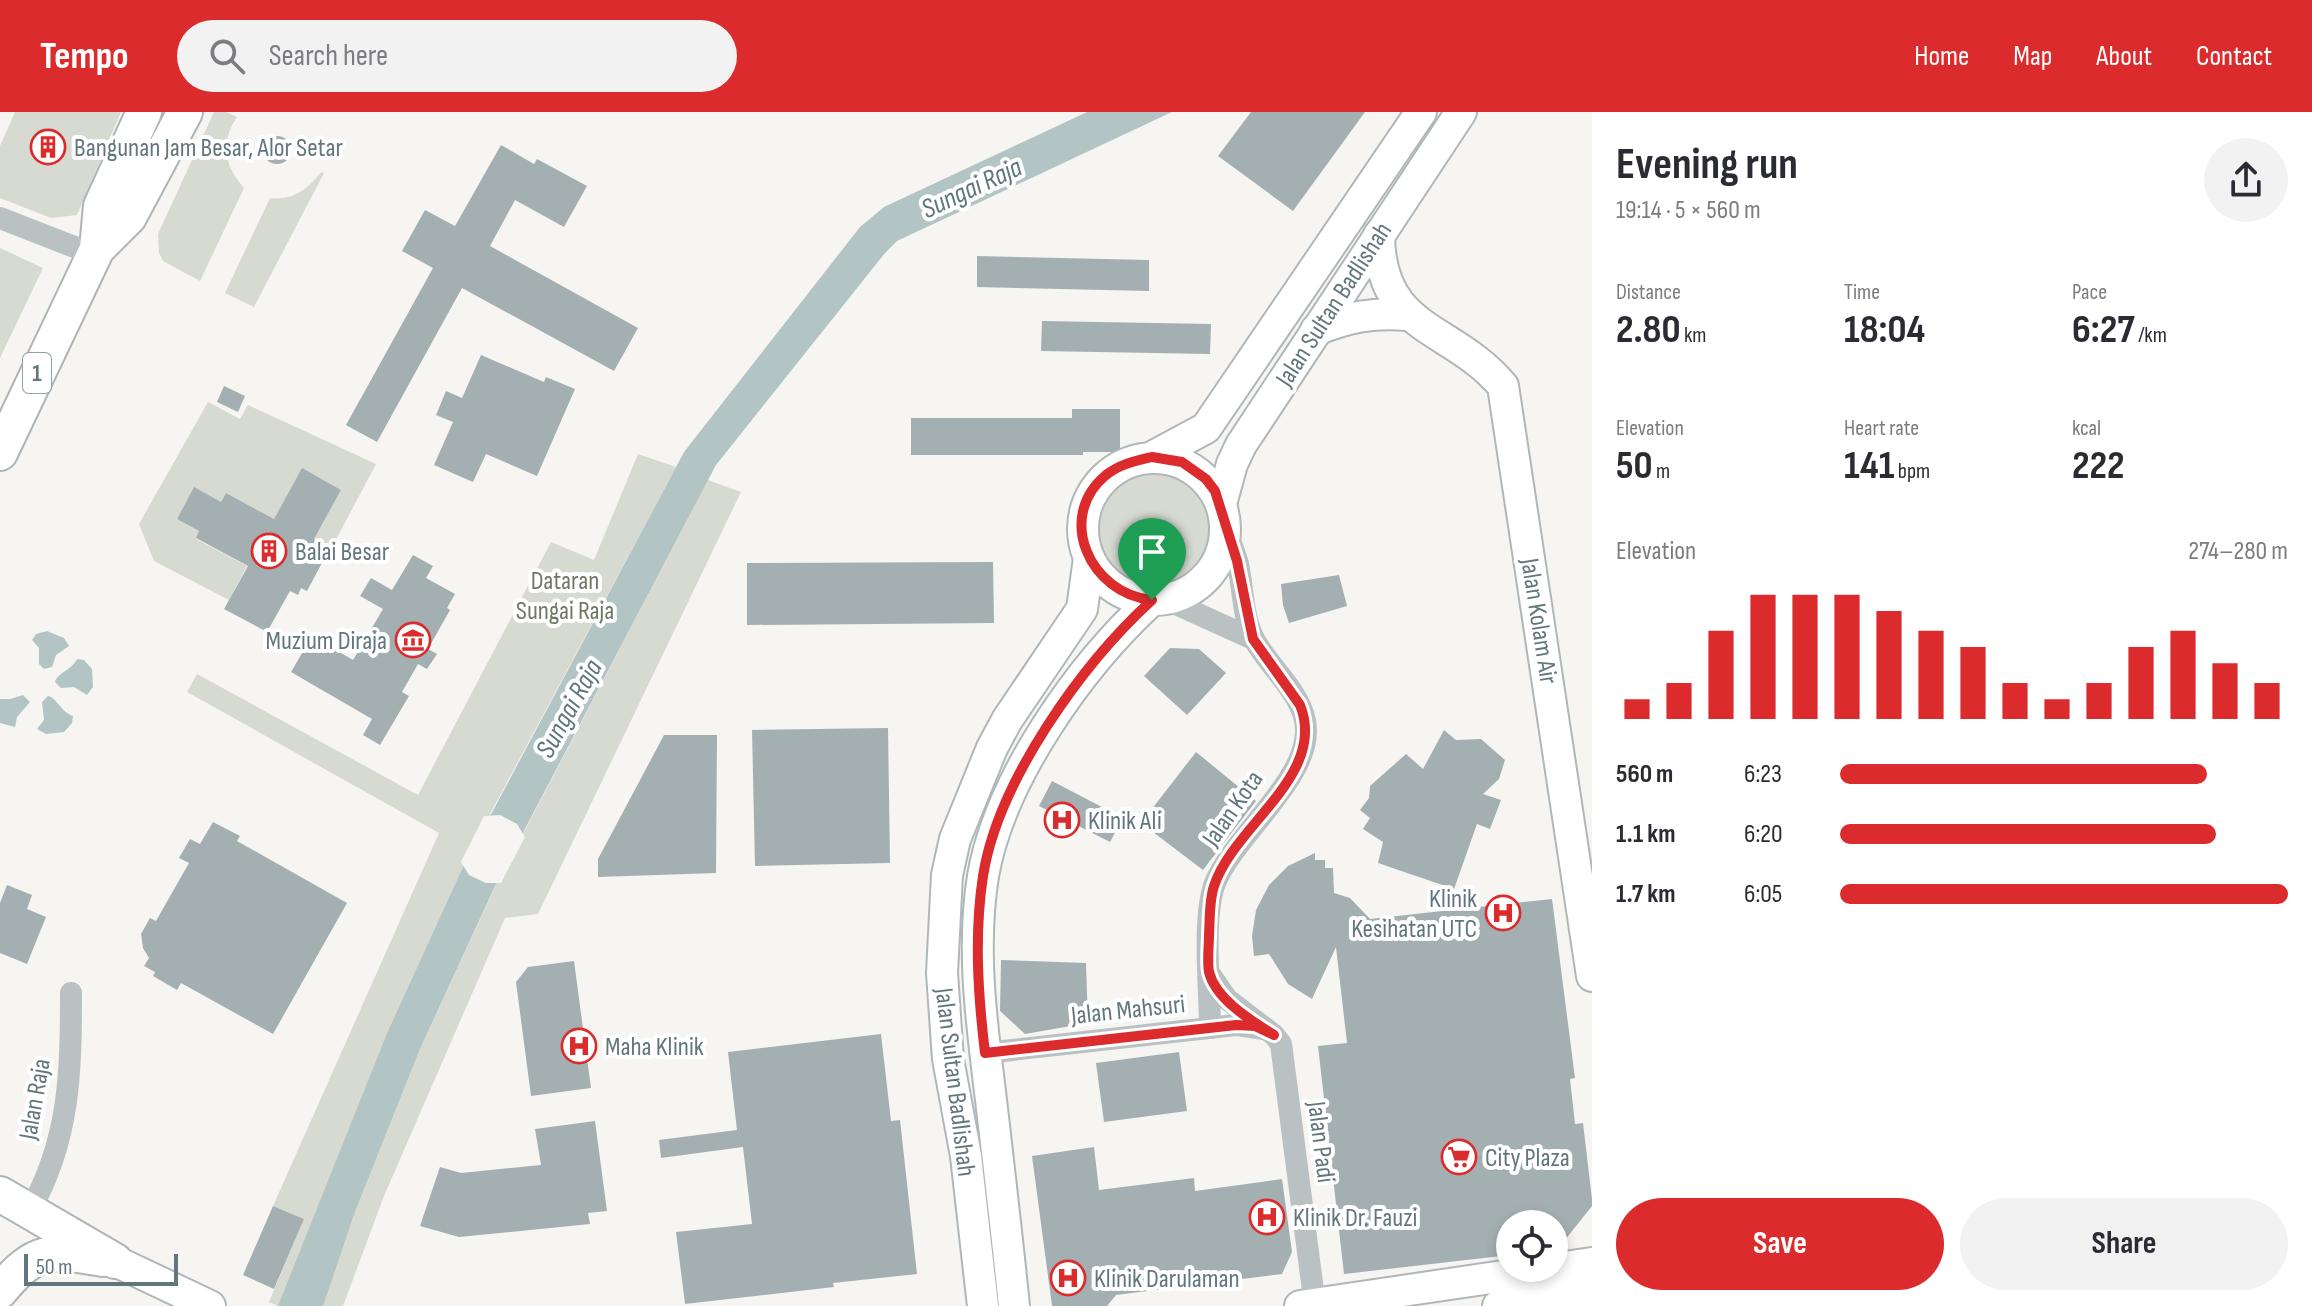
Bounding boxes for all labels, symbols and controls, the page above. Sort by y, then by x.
search box [177,20,737,92]
text: Tempo [40,34,129,79]
icon: search [205,34,249,78]
text: Search here [269,38,388,74]
text: Home [1914,40,1969,73]
text: Map [2013,40,2052,73]
text: About [2096,40,2152,73]
text: Contact [2196,40,2272,73]
building icon: Bangunan Jam Besar, Alor Setar [29,128,67,166]
place label: Bangunan Jam Besar, Alor Setar [74,133,343,164]
text: Evening run [1616,138,1798,191]
button: share [2204,138,2288,222]
water label: Sungai Raja [916,151,1028,226]
text: 19:14 · 5 × 560 m [1616,195,1761,226]
street label: Jalan Sultan Badlishah [1269,217,1399,394]
text: Distance [1616,279,1681,306]
text: Time [1844,279,1880,306]
text: Pace [2072,279,2107,306]
text: 2.80 [1616,306,1680,354]
text: 18:04 [1844,306,1925,354]
text: 6:27 [2072,306,2135,354]
text: km [1680,322,1707,349]
text: /km [2135,322,2167,349]
road number: 1 [23,353,51,393]
text: Elevation [1616,415,1684,442]
text: Heart rate [1844,415,1919,442]
text: kcal [2072,415,2101,442]
text: 50 [1616,442,1653,490]
text: 141 [1844,442,1894,490]
text: 222 [2072,442,2125,490]
text: m [1653,458,1670,485]
text: bpm [1894,458,1930,485]
pin [1118,518,1186,600]
icon: arrive [1130,530,1174,574]
building icon: Balai Besar [250,532,288,570]
text: Elevation [1616,536,1696,567]
text: 274–280 m [2188,536,2288,567]
place label: Balai Besar [295,537,390,568]
street label: Jalan Kolam Air [1513,555,1564,687]
park label: Dataran Sungai Raja [516,566,614,627]
museum icon: Muzium Diraja [394,621,432,659]
place label: Muzium Diraja [265,626,387,657]
water label: Sungai Raja [529,653,610,764]
text: 560 m [1616,759,1673,790]
text: 6:23 [1744,759,1782,790]
street label: Jalan Kota [1195,765,1270,854]
hospital icon: Klinik Ali [1043,801,1081,839]
place label: Klinik Ali [1088,806,1162,837]
text: 1.1 km [1616,819,1675,850]
text: 6:20 [1744,819,1783,850]
text: 1.7 km [1616,879,1675,910]
text: 6:05 [1744,879,1782,910]
place label: Klinik Kesihatan UTC [1351,884,1477,945]
hospital icon: Klinik Kesihatan UTC [1484,894,1522,932]
street label: Jalan Sultan Badlishah [927,985,981,1178]
street label: Jalan Mahsuri [1069,989,1187,1032]
hospital icon: Maha Klinik [560,1027,598,1065]
place label: Maha Klinik [605,1032,704,1063]
street label: Jalan Raja [13,1056,58,1143]
street label: Jalan Padi [1300,1099,1341,1185]
supermarket icon: City Plaza [1440,1138,1478,1176]
place label: City Plaza [1485,1143,1570,1174]
hospital icon: Klinik Dr. Fauzi [1248,1198,1286,1236]
button: Save [1616,1198,1944,1290]
button: Share [1960,1198,2288,1290]
place label: Klinik Dr. Fauzi [1293,1203,1417,1234]
map controls [1496,1210,1568,1282]
button: locate [1496,1210,1568,1282]
scale bar [24,1250,178,1286]
text: 50 m [36,1254,72,1281]
hospital icon: Klinik Darulaman [1049,1259,1087,1297]
place label: Klinik Darulaman [1094,1264,1240,1295]

